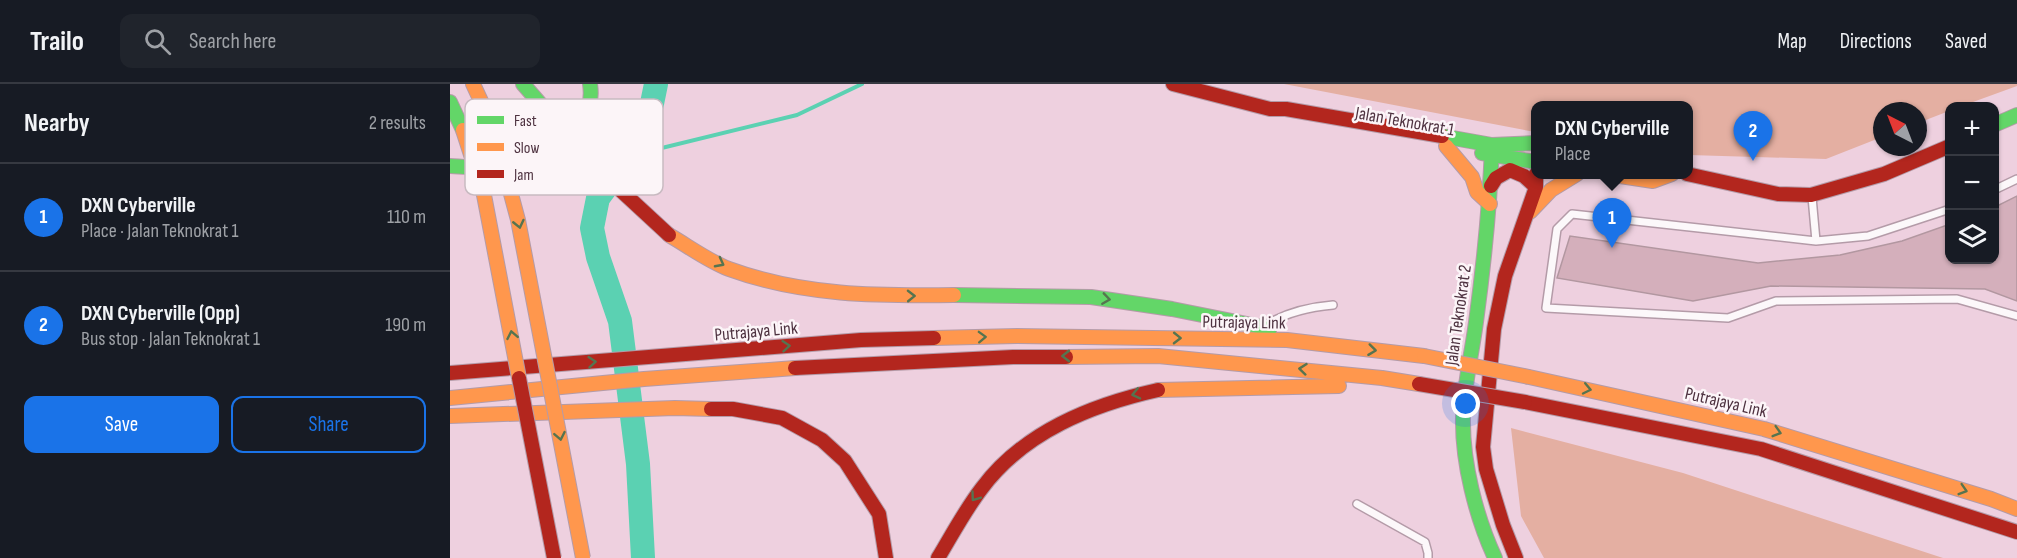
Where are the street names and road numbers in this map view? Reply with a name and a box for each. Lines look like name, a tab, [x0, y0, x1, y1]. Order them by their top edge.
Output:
street label: Jalan Teknokrat 1	[1353, 102, 1457, 141]
street label: Jalan Teknokrat 2	[1441, 263, 1476, 368]
street label: Putrajaya Link	[1202, 311, 1286, 334]
street label: Putrajaya Link	[714, 317, 799, 346]
street label: Putrajaya Link	[1683, 383, 1769, 422]

